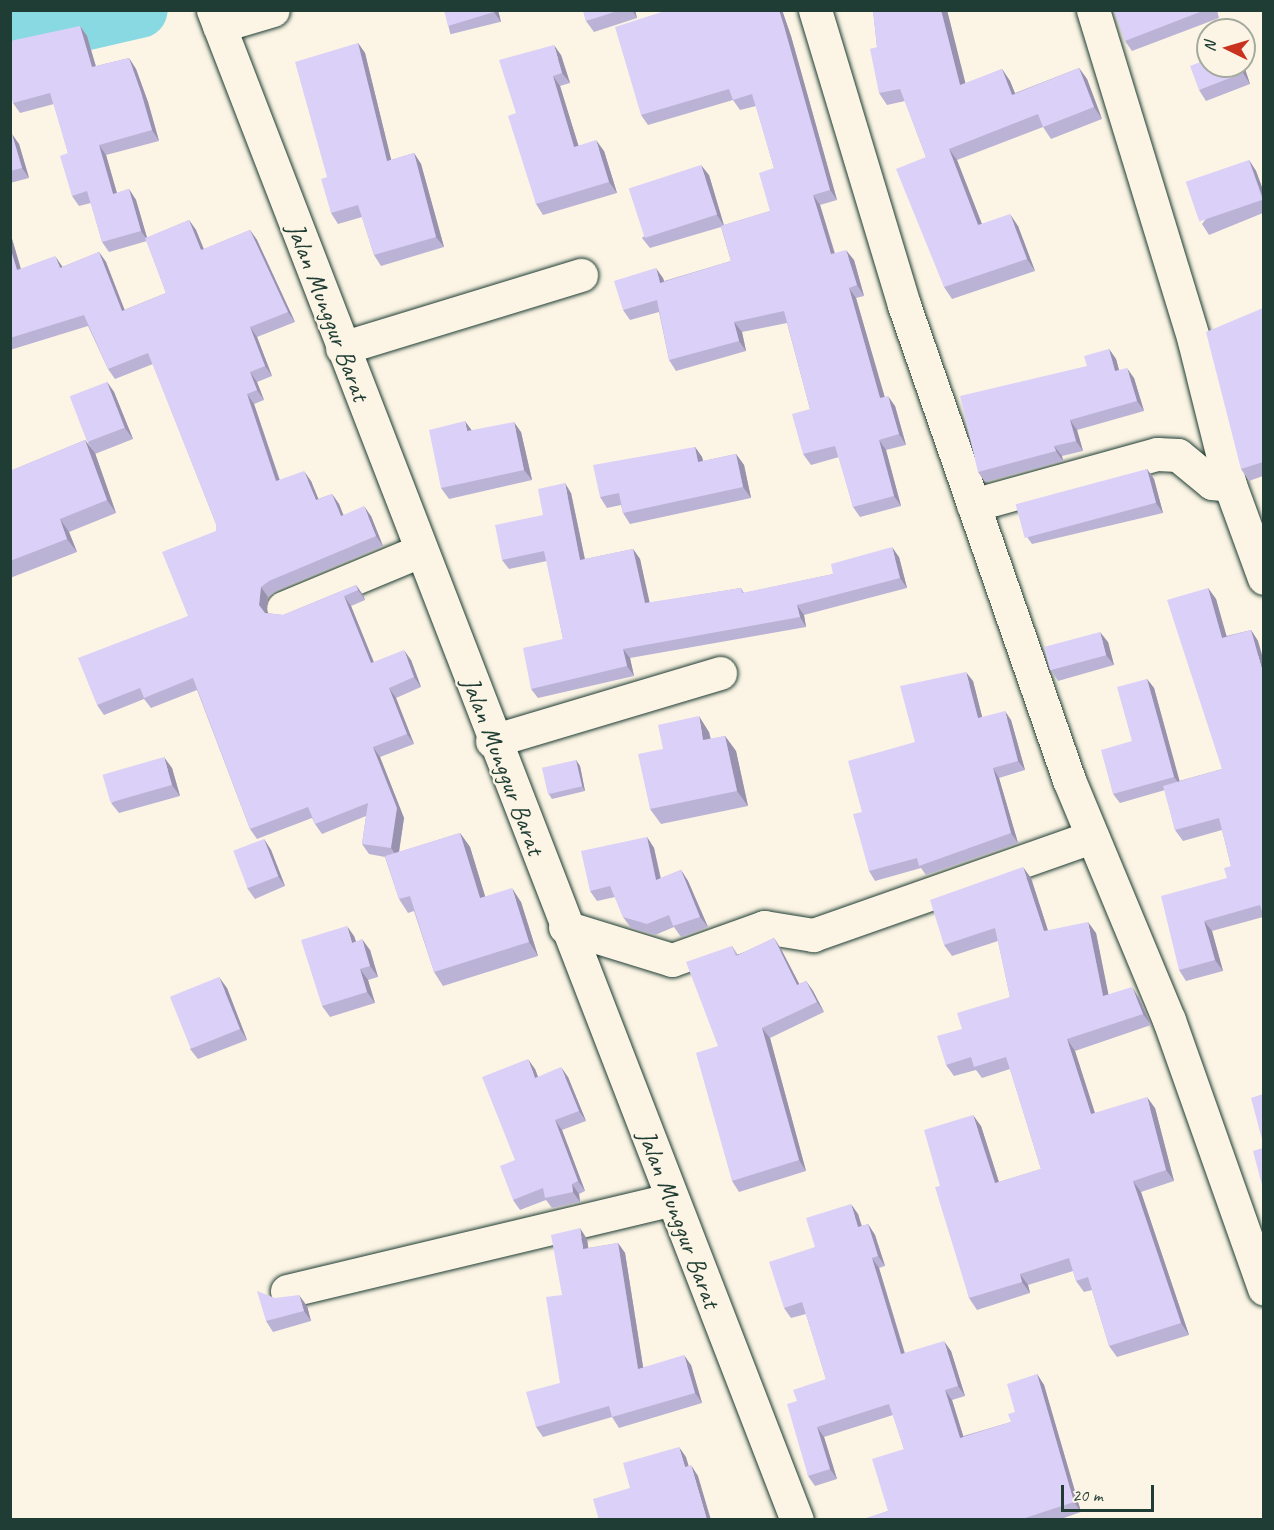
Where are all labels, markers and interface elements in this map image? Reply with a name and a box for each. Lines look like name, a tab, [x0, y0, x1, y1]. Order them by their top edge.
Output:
north arrow	[1196, 18, 1256, 78]
text: N	[1200, 41, 1220, 52]
street label: Jalan Munggur Barat	[280, 218, 376, 406]
street label: Jalan Munggur Barat	[455, 672, 551, 860]
street label: Jalan Munggur Barat	[631, 1125, 727, 1313]
scale bar	[1064, 1473, 1157, 1511]
text: 20 m	[1072, 1484, 1103, 1506]

